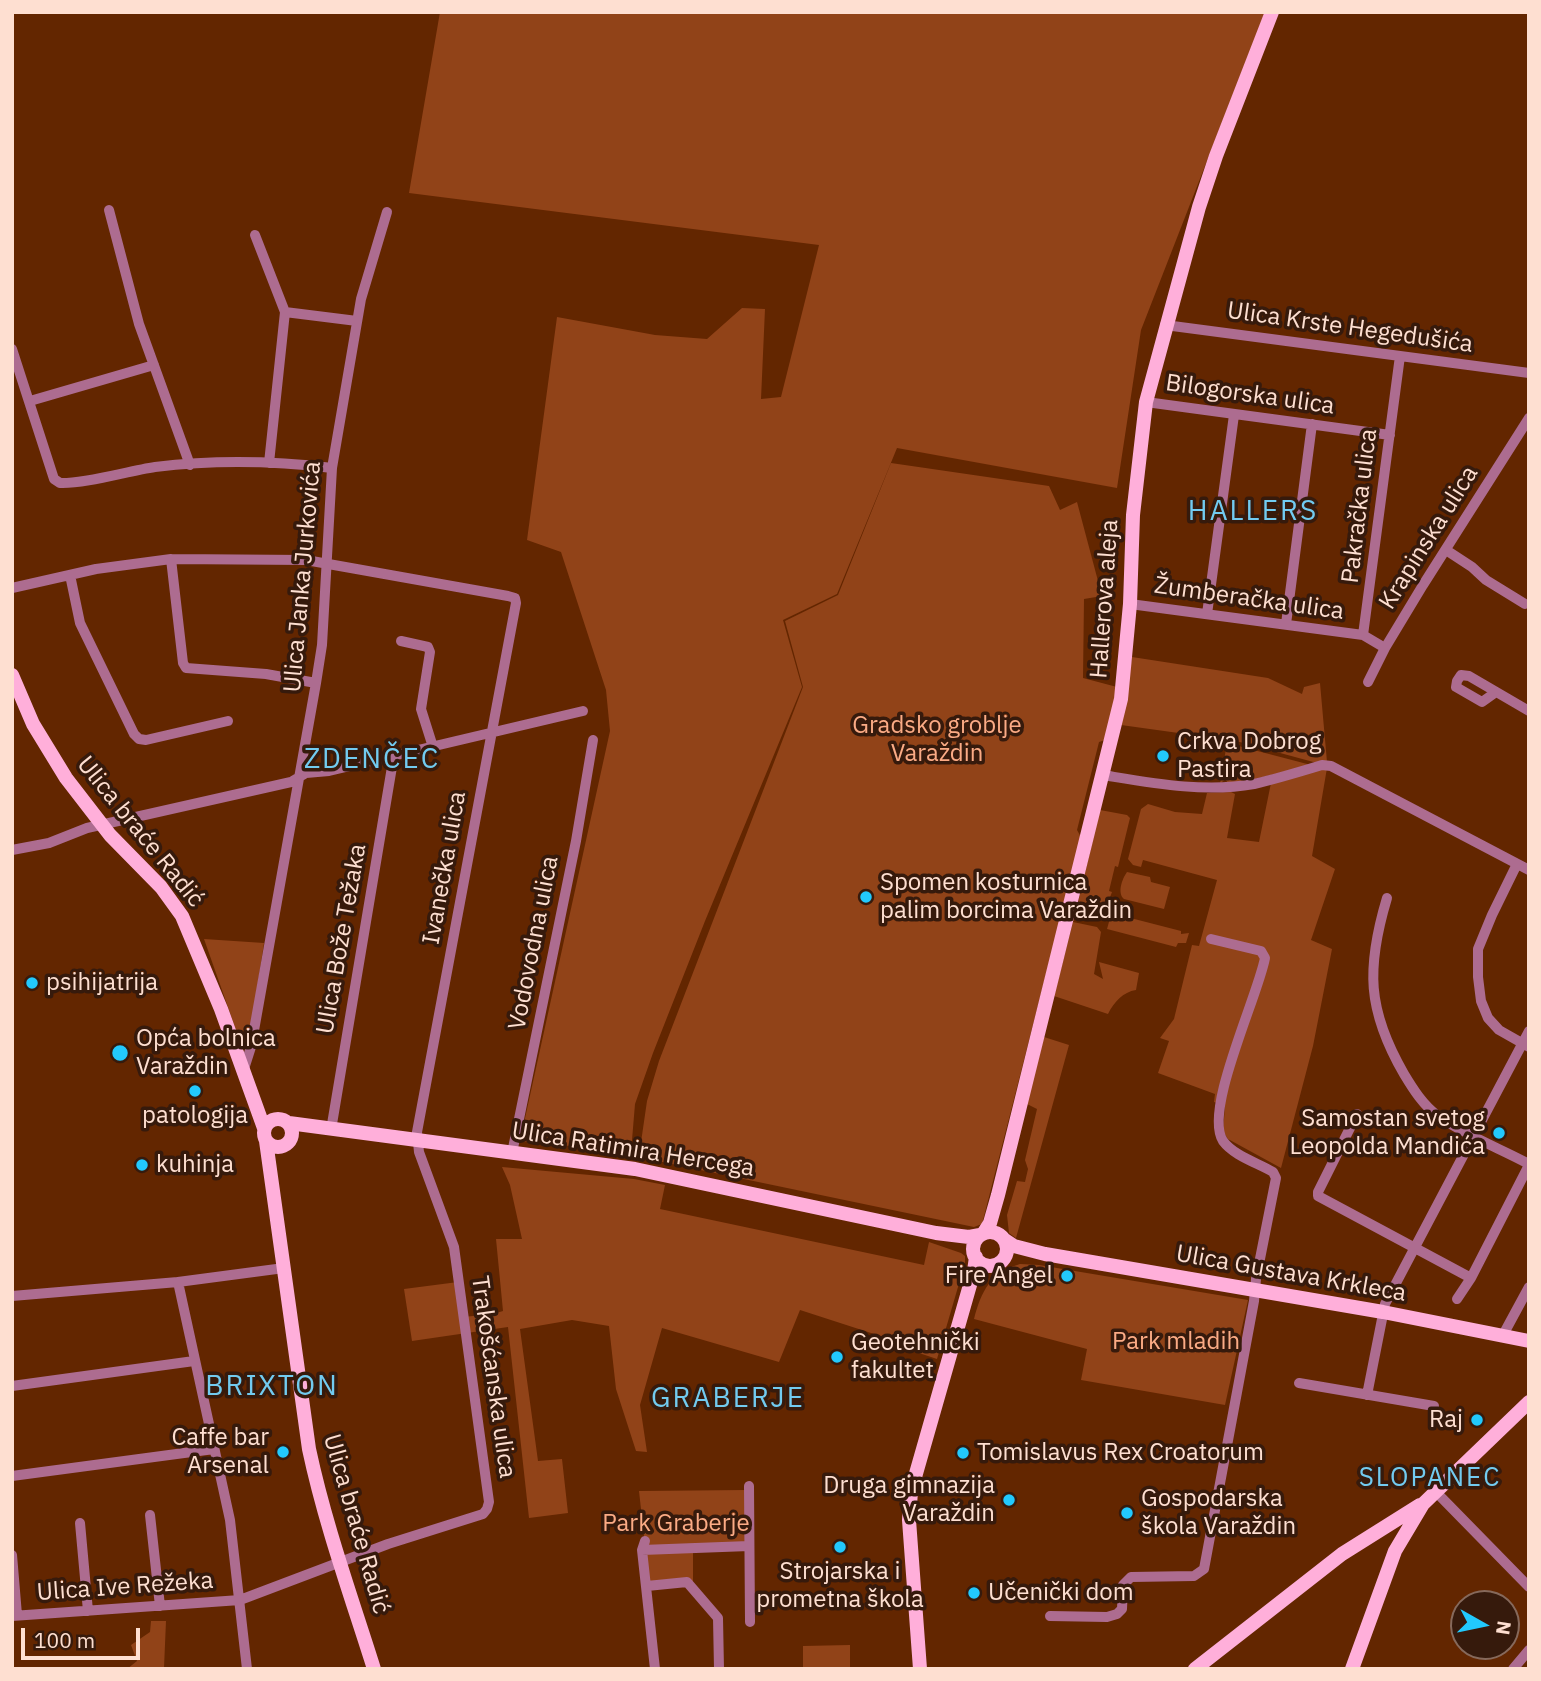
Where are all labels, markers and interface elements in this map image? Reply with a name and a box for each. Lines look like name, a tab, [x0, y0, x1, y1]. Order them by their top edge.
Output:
street label: Ulica Krste Hegedušića	[1225, 296, 1475, 360]
street label: Bilogorska ulica	[1164, 369, 1336, 421]
street label: Pakračka ulica	[1336, 427, 1384, 585]
street label: Ulica Janka Jurkovića	[279, 460, 327, 694]
street label: Krapinska ulica	[1373, 461, 1485, 615]
district label: HALLERS	[1189, 495, 1317, 529]
street label: Hallerova aleja	[1085, 519, 1125, 679]
street label: Žumberačka ulica	[1152, 571, 1346, 627]
park label: Gradsko groblje Varaždin	[852, 712, 1022, 768]
place label: Crkva Dobrog Pastira	[1177, 728, 1321, 784]
district label: ZDENČEC	[305, 743, 439, 777]
marker: Crkva Dobrog Pastira	[1155, 748, 1171, 764]
street label: Ulica braće Radić	[70, 751, 210, 913]
street label: Ivanečka ulica	[417, 789, 473, 947]
street label: Ulica Bože Težaka	[311, 842, 373, 1036]
street label: Vodovodna ulica	[503, 854, 565, 1032]
place label: Spomen kosturnica palim borcima Varaždin	[880, 869, 1132, 925]
marker: Spomen kosturnica palim borcima Varaždin	[858, 889, 874, 905]
place label: psihijatrija	[46, 969, 158, 997]
marker: psihijatrija	[24, 975, 40, 991]
place label: Opća bolnica Varaždin	[136, 1025, 276, 1081]
marker: Opća bolnica Varaždin	[110, 1043, 130, 1063]
marker: patologija	[187, 1083, 203, 1099]
place label: patologija	[142, 1102, 248, 1130]
place label: Samostan svetog Leopolda Mandića	[1290, 1105, 1485, 1161]
street label: Ulica Ratimira Hercega	[510, 1117, 756, 1183]
marker: Samostan svetog Leopolda Mandića	[1491, 1125, 1507, 1141]
place label: kuhinja	[156, 1151, 234, 1179]
marker: kuhinja	[134, 1157, 150, 1173]
street label: Ulica Gustava Krkleca	[1174, 1240, 1408, 1308]
place label: Fire Angel	[945, 1262, 1053, 1290]
marker: Fire Angel	[1059, 1268, 1075, 1284]
street label: Trakošćanska ulica	[465, 1274, 521, 1480]
park label: Park mladih	[1112, 1328, 1240, 1356]
place label: Geotehnički fakultet	[851, 1329, 980, 1385]
marker: Geotehnički fakultet	[829, 1349, 845, 1365]
district label: BRIXTON	[206, 1370, 338, 1404]
district label: GRABERJE	[652, 1382, 804, 1416]
place label: Raj	[1429, 1406, 1463, 1434]
marker: Raj	[1469, 1412, 1485, 1428]
place label: Caffe bar Arsenal	[171, 1424, 269, 1480]
street label: Ulica braće Radić	[317, 1431, 395, 1617]
place label: Tomislavus Rex Croatorum	[977, 1439, 1264, 1467]
marker: Caffe bar Arsenal	[275, 1444, 291, 1460]
marker: Tomislavus Rex Croatorum	[955, 1445, 971, 1461]
district label: SLOPANEC	[1360, 1462, 1500, 1494]
place label: Druga gimnazija Varaždin	[823, 1472, 995, 1528]
place label: Gospodarska škola Varaždin	[1141, 1485, 1296, 1541]
marker: Druga gimnazija Varaždin	[1001, 1492, 1017, 1508]
marker: Gospodarska škola Varaždin	[1119, 1505, 1135, 1521]
park label: Park Graberje	[602, 1510, 750, 1538]
marker: Strojarska i prometna škola	[832, 1539, 848, 1555]
place label: Strojarska i prometna škola	[756, 1558, 924, 1614]
street label: Ulica Ive Režeka	[36, 1566, 214, 1608]
place label: Učenički dom	[988, 1579, 1134, 1607]
marker: Učenički dom	[966, 1585, 982, 1601]
north arrow	[1450, 1590, 1520, 1660]
scale bar	[24, 1614, 144, 1658]
text: N	[1491, 1619, 1517, 1637]
text: 100 m	[34, 1626, 95, 1654]

